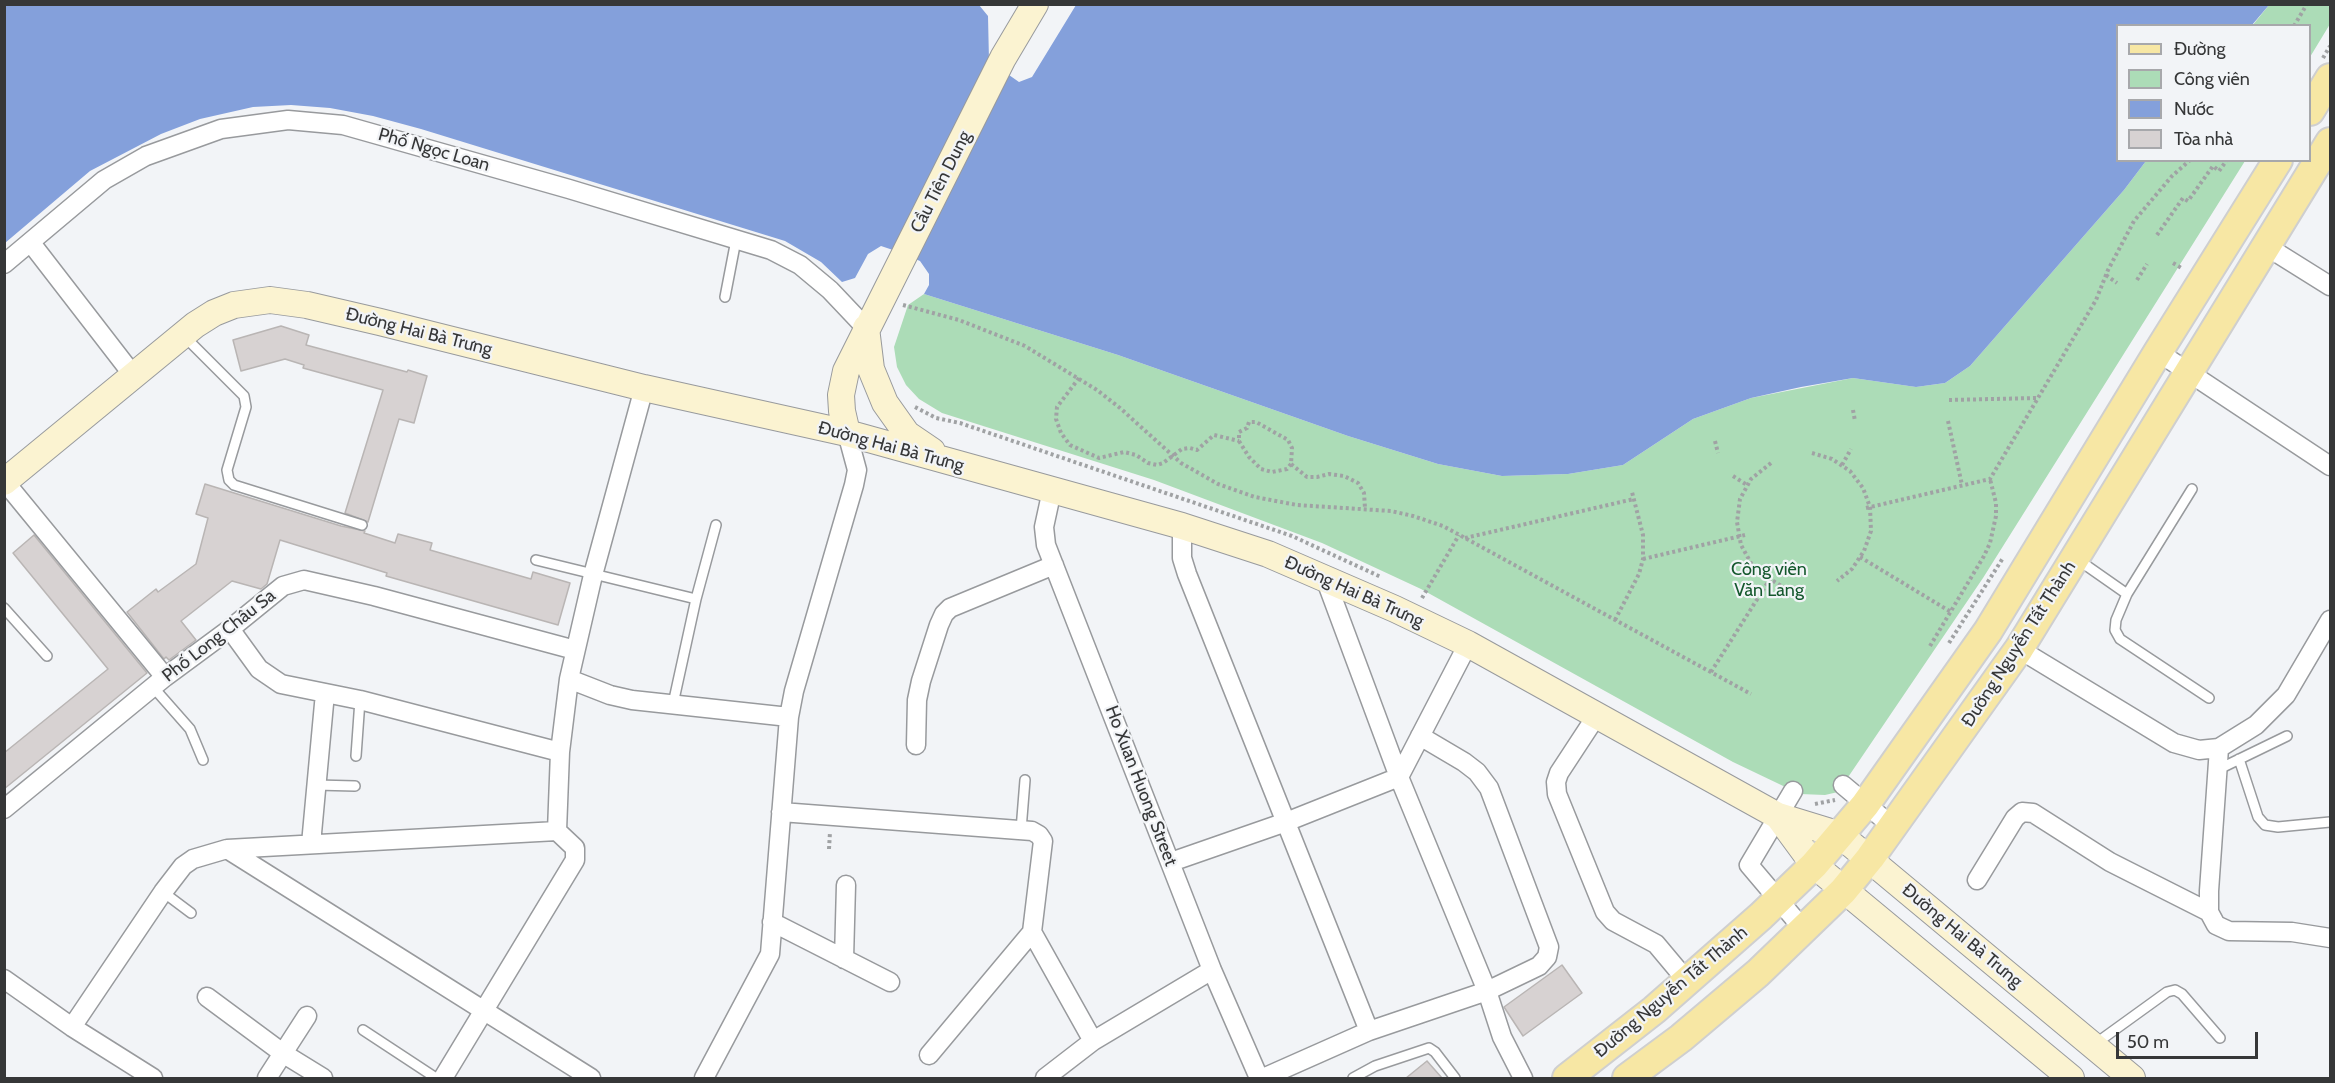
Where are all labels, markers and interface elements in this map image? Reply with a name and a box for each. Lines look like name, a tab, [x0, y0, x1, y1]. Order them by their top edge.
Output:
legend	[2116, 24, 2311, 162]
text: Đường	[2174, 38, 2225, 60]
text: Công viên	[2174, 68, 2250, 90]
text: Nước	[2174, 98, 2214, 120]
street label: Phố Ngọc Loan	[376, 124, 492, 176]
street label: Cầu Tiên Dung	[906, 128, 976, 236]
text: Tòa nhà	[2174, 128, 2233, 150]
street label: Đường Hai Bà Trưng	[344, 303, 494, 361]
street label: Đường Hai Bà Trưng	[816, 417, 966, 477]
street label: Đường Hai Bà Trưng	[1281, 552, 1427, 632]
street label: Đường Nguyễn Tất Thành	[1957, 557, 2081, 731]
park label: Công viên Văn Lang	[1731, 559, 1807, 602]
street label: Phố Long Châu Sa	[158, 585, 280, 687]
street label: Ho Xuan Huong Street	[1100, 703, 1182, 869]
street label: Đường Hai Bà Trưng	[1898, 879, 2026, 993]
street label: Đường Nguyễn Tất Thành	[1590, 922, 1752, 1062]
scale bar	[2119, 1020, 2262, 1058]
text: 50 m	[2127, 1031, 2169, 1053]

